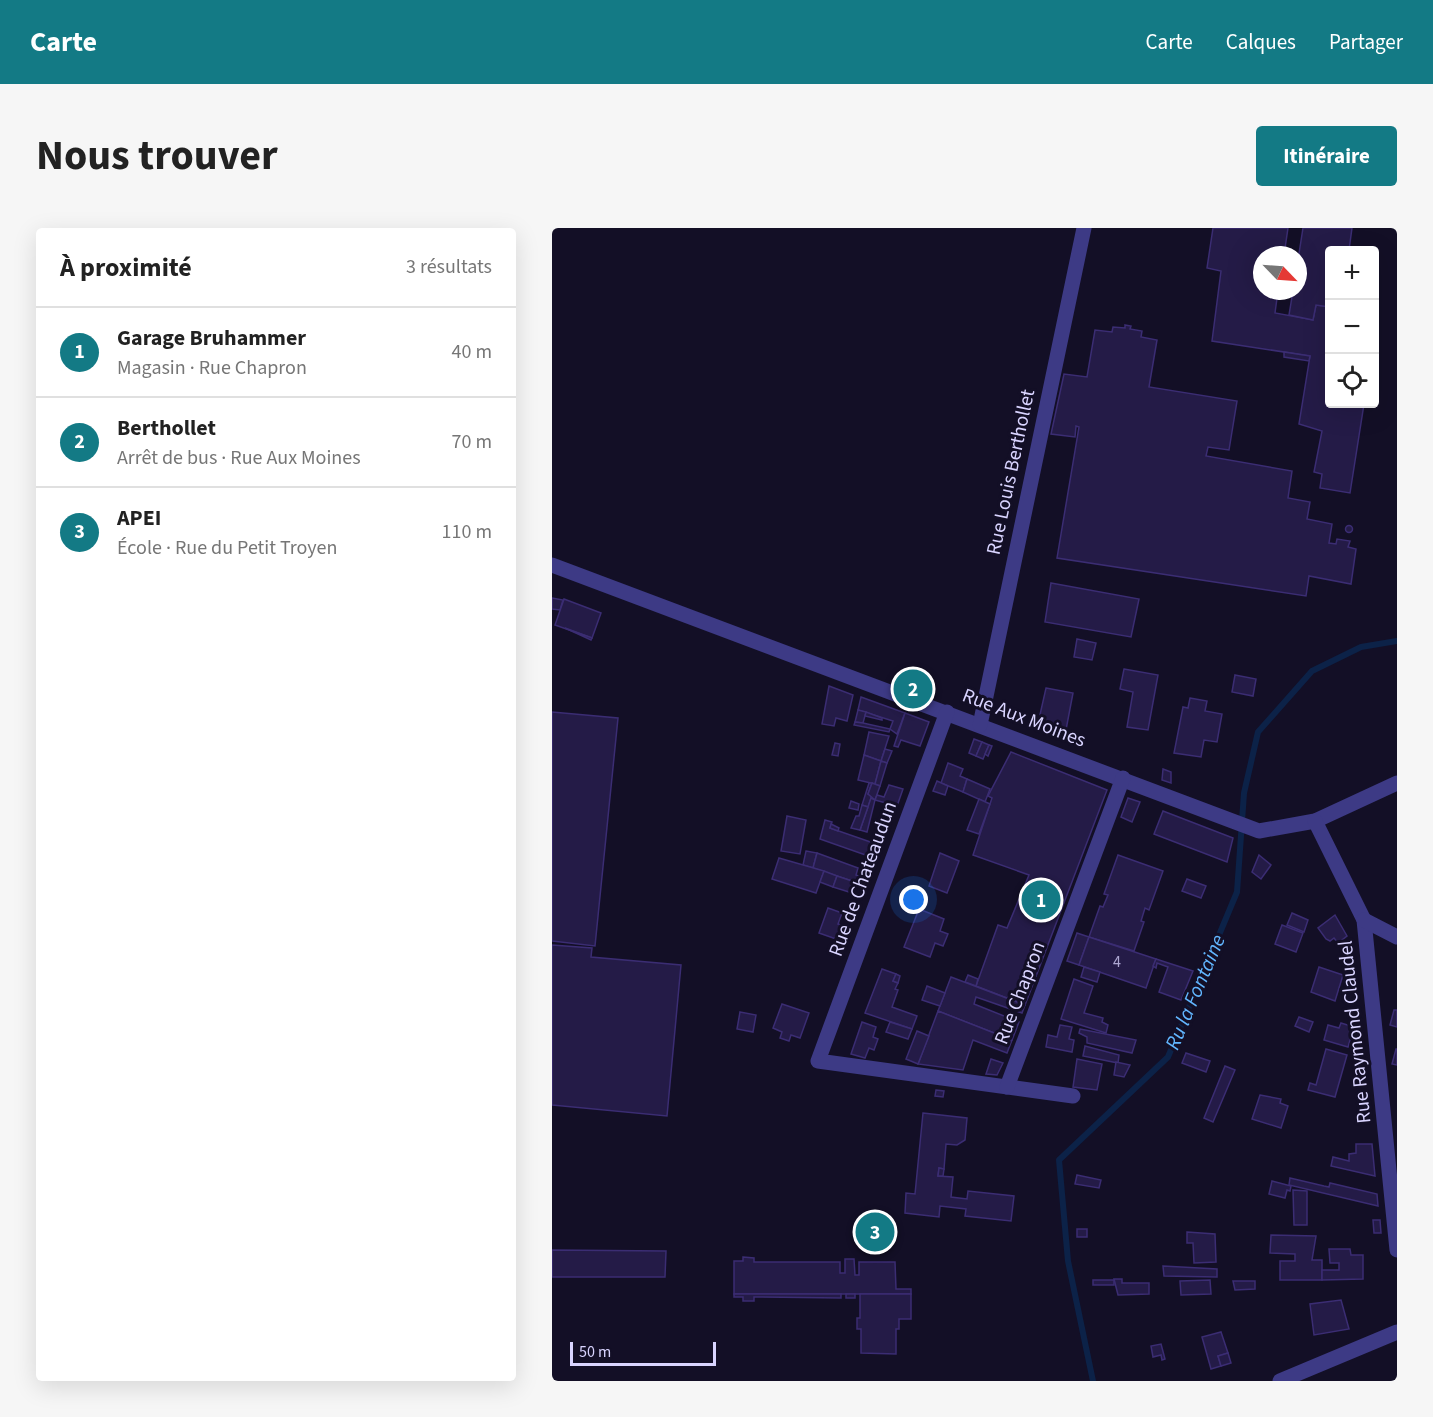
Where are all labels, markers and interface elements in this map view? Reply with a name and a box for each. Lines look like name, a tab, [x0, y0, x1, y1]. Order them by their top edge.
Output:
text: Carte	[30, 22, 97, 62]
text: Carte	[1146, 27, 1193, 57]
text: Calques	[1226, 27, 1296, 57]
text: Partager	[1329, 27, 1403, 57]
text: Nous trouver	[36, 126, 278, 186]
button: Itinéraire	[1256, 126, 1397, 186]
north arrow	[1253, 246, 1307, 300]
map controls	[1325, 246, 1379, 408]
button: +	[1325, 246, 1379, 300]
text: À proximité	[60, 249, 192, 286]
text: 3 résultats	[406, 253, 492, 281]
button: −	[1325, 300, 1379, 354]
text: Garage Bruhammer	[117, 322, 306, 354]
text: 1	[74, 338, 85, 366]
text: 40 m	[452, 338, 492, 366]
text: Magasin · Rue Chapron	[117, 354, 307, 382]
button: locate	[1325, 354, 1379, 408]
street label: Rue Louis Berthollet	[980, 386, 1042, 557]
text: Berthollet	[117, 412, 216, 444]
text: 2	[74, 428, 85, 456]
text: 70 m	[452, 428, 492, 456]
text: Arrêt de bus · Rue Aux Moines	[117, 444, 361, 472]
text: APEI	[117, 502, 161, 534]
text: 3	[74, 518, 85, 546]
text: 110 m	[442, 518, 492, 546]
text: École · Rue du Petit Troyen	[117, 534, 337, 562]
pin: 2	[894, 666, 932, 712]
street label: Rue Aux Moines	[958, 682, 1090, 754]
street label: Rue de Chateaudun	[822, 797, 904, 961]
pin: 1	[1022, 878, 1060, 922]
your location	[899, 885, 928, 914]
water label: Ru la Fontaine	[1157, 930, 1233, 1054]
street label: Rue Chapron	[988, 937, 1052, 1049]
street label: Rue Raymond Claudel	[1331, 939, 1379, 1125]
house number: 4	[1113, 951, 1121, 973]
pin: 3	[856, 1210, 894, 1254]
scale bar	[570, 1339, 716, 1366]
text: 50 m	[579, 1341, 611, 1363]

